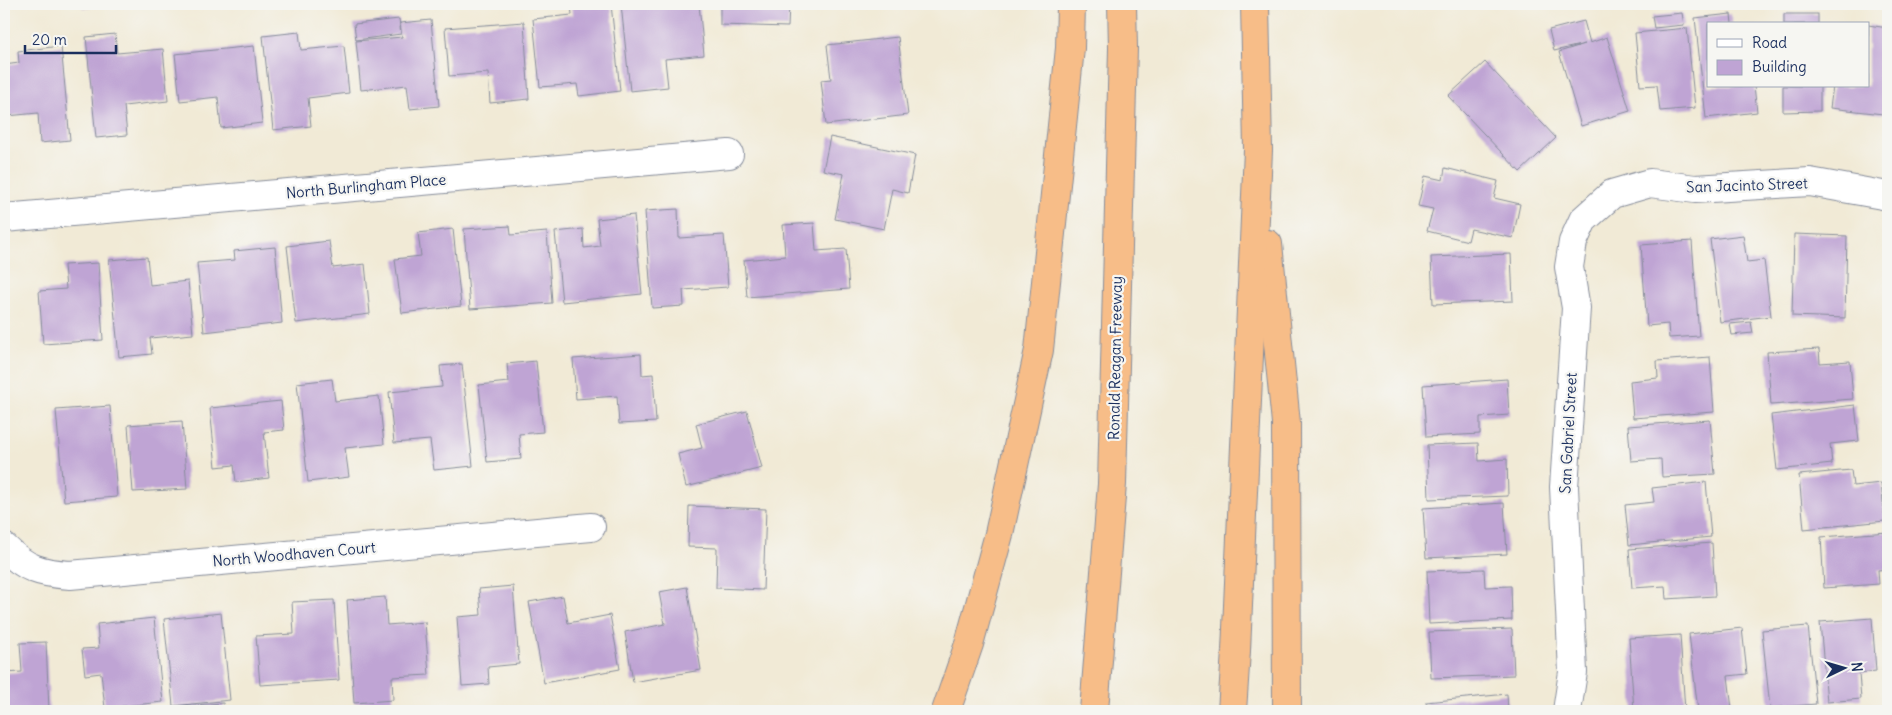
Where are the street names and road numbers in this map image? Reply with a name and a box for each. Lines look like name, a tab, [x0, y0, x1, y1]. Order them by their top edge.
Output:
street label: North Burlingham Place	[285, 170, 447, 202]
street label: San Jacinto Street	[1686, 173, 1808, 197]
street label: Ronald Reagan Freeway	[1104, 276, 1126, 440]
street label: San Gabriel Street	[1555, 372, 1581, 494]
street label: North Woodhaven Court	[212, 537, 376, 571]

